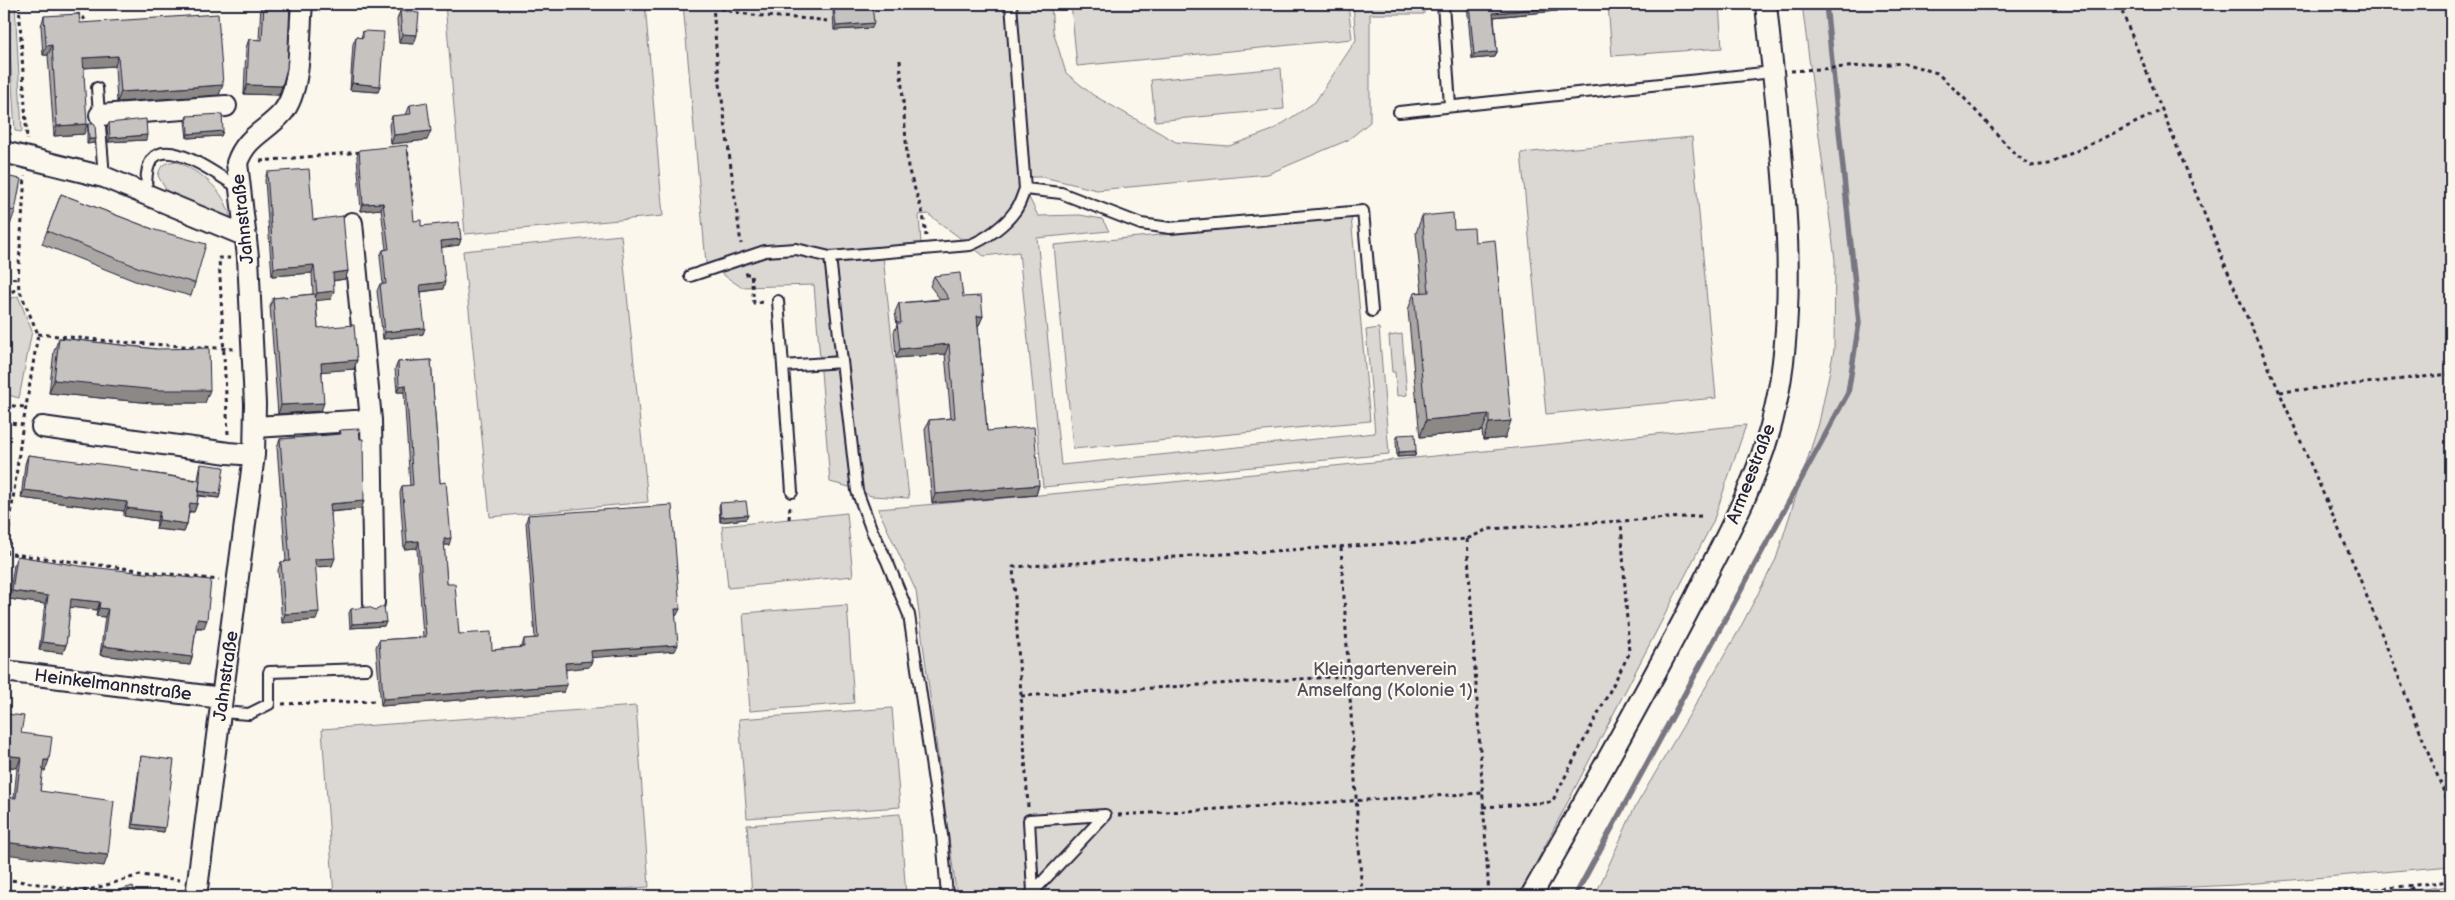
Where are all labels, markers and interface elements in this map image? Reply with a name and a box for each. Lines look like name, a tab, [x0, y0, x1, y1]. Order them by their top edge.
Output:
street label: Jahnstraße	[228, 172, 258, 265]
street label: Armeestraße	[1722, 421, 1780, 527]
street label: Jahnstraße	[209, 629, 243, 722]
park label: Kleingartenverein Amselfang (Kolonie 1)	[1297, 659, 1473, 701]
street label: Heinkelmannstraße	[33, 665, 193, 705]

